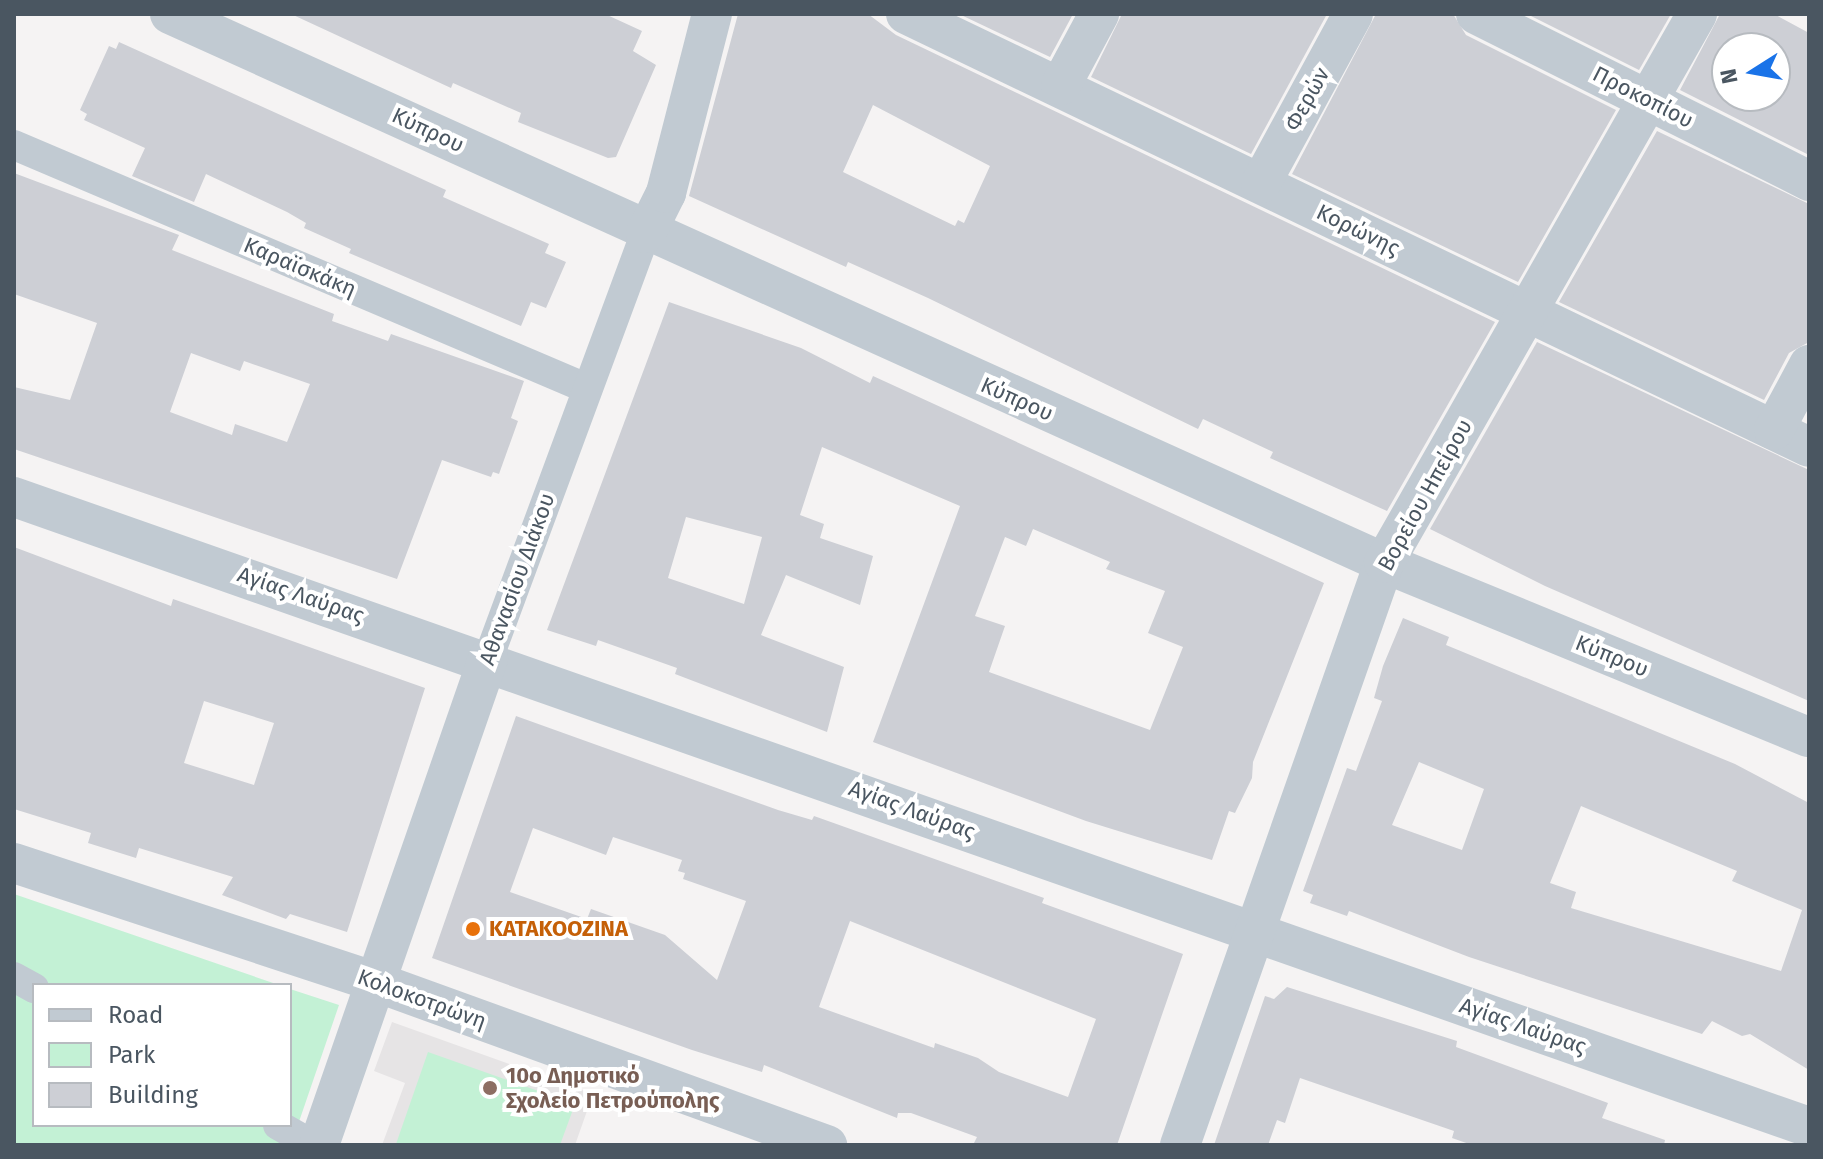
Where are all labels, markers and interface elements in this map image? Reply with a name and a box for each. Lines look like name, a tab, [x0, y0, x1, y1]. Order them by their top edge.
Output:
north arrow	[1711, 32, 1791, 112]
street label: Προκοπίου	[1588, 60, 1698, 134]
street label: Φερών	[1279, 63, 1335, 135]
text: N	[1714, 67, 1744, 86]
street label: Κύπρου	[388, 102, 468, 158]
street label: Κορώνης	[1312, 199, 1404, 261]
street label: Καραϊσκάκη	[240, 231, 360, 303]
street label: Κύπρου	[977, 371, 1057, 427]
street label: Βορείου Ηπείρου	[1372, 415, 1478, 575]
street label: Αθανασίου Διάκου	[474, 490, 560, 668]
street label: Αγίας Λαύρας	[234, 561, 368, 629]
street label: Κύπρου	[1572, 629, 1652, 683]
street label: Αγίας Λαύρας	[845, 775, 979, 845]
place label: ΚΑΤΑΚΟΟΖΙΝΑ	[489, 916, 628, 942]
marker: ΚΑΤΑΚΟΟΖΙΝΑ	[464, 920, 482, 938]
street label: Κολοκοτρώνη	[354, 963, 490, 1035]
legend	[32, 983, 292, 1127]
street label: Αγίας Λαύρας	[1456, 992, 1590, 1060]
text: Road	[108, 1001, 163, 1029]
text: Park	[108, 1041, 155, 1069]
place label: 10ο Δημοτικό Σχολείο Πετρούπολης	[506, 1062, 720, 1114]
marker: 10ο Δημοτικό Σχολείο Πετρούπολης	[481, 1079, 499, 1097]
text: Building	[108, 1081, 198, 1109]

